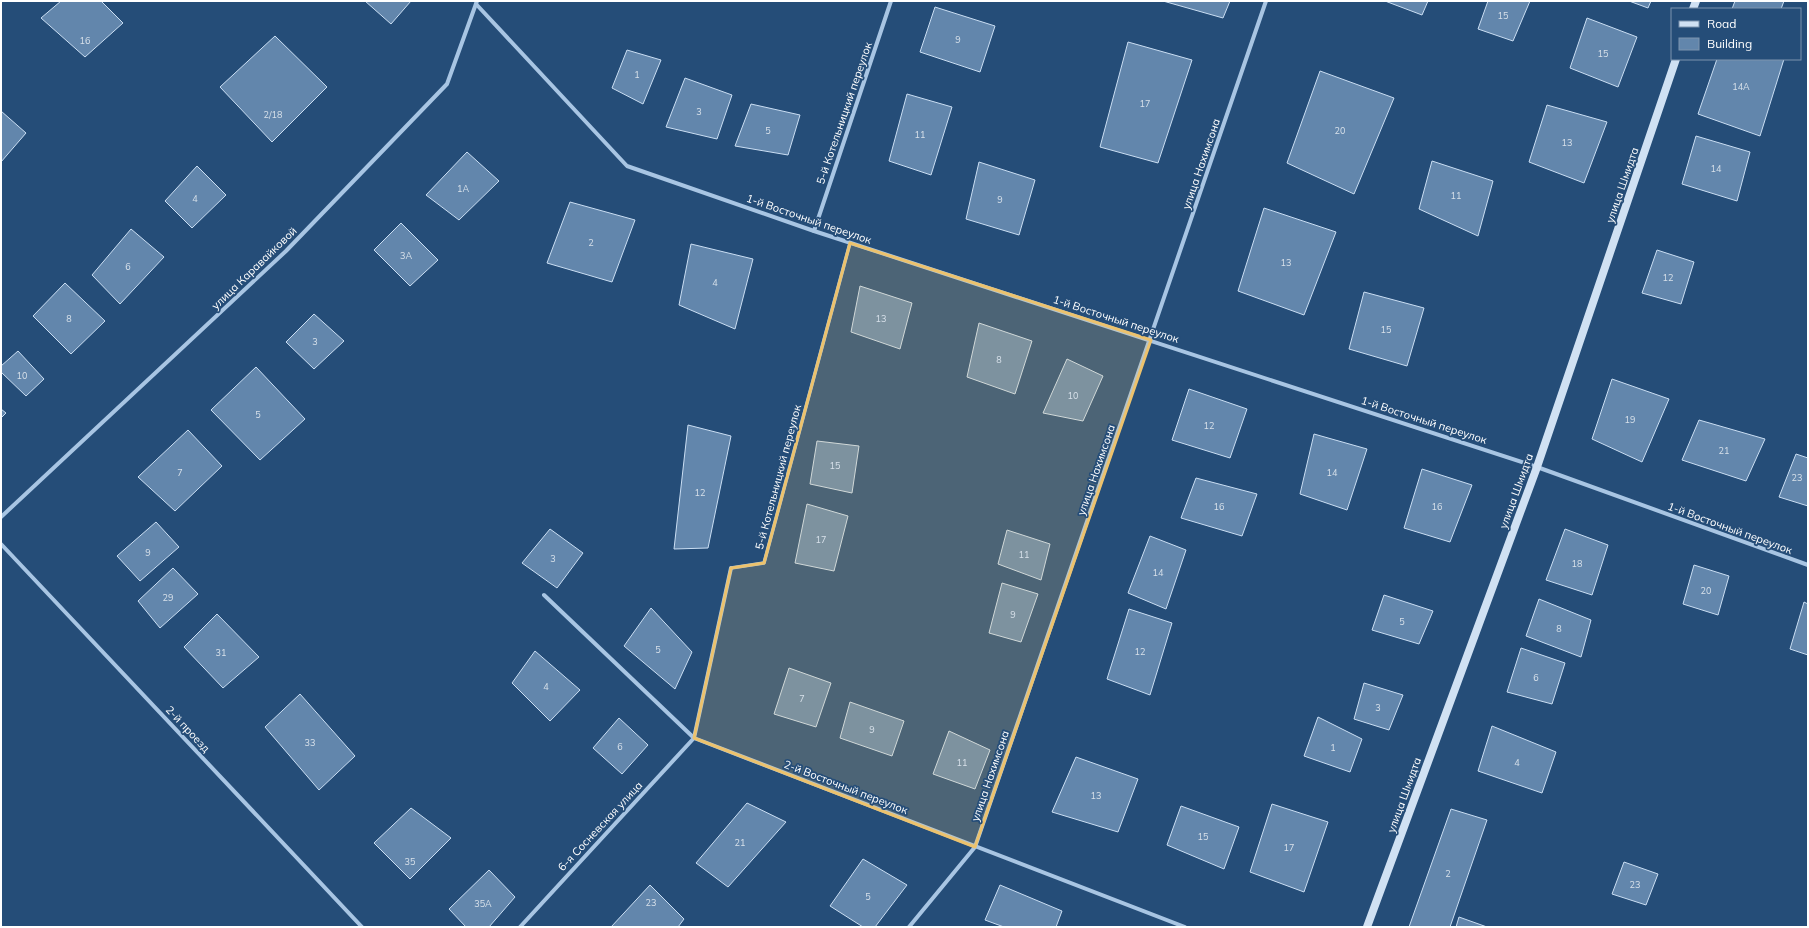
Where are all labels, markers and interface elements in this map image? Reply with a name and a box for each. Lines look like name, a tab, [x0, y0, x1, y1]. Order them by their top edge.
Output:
legend	[1671, 8, 1801, 60]
house number: 15	[1498, 10, 1509, 21]
text: Road	[1707, 16, 1736, 31]
house number: 9	[955, 34, 961, 45]
house number: 16	[80, 35, 90, 46]
text: Building	[1707, 36, 1752, 51]
street label: 5-й Котельницкий переулок	[813, 40, 875, 186]
house number: 15	[1598, 48, 1609, 59]
house number: 1	[634, 69, 640, 80]
house number: 14А	[1732, 81, 1750, 92]
house number: 17	[1140, 98, 1150, 109]
house number: 3	[696, 106, 702, 117]
house number: 2/18	[264, 109, 282, 120]
street label: улица Нахимсона	[1179, 117, 1223, 211]
house number: 5	[765, 125, 771, 136]
house number: 20	[1335, 125, 1345, 136]
house number: 11	[915, 129, 925, 140]
house number: 13	[1562, 137, 1572, 148]
street label: улица Шмидта	[1602, 145, 1642, 225]
house number: 14	[1711, 163, 1722, 174]
house number: 1А	[457, 183, 469, 194]
house number: 11	[1451, 190, 1461, 201]
street label: 1-й Восточный переулок	[744, 191, 874, 247]
house number: 4	[192, 193, 198, 204]
house number: 9	[997, 194, 1003, 205]
street label: улица Каравайковой	[208, 224, 300, 312]
house number: 2	[588, 237, 594, 248]
house number: 3А	[400, 250, 412, 261]
house number: 13	[1281, 257, 1291, 268]
house number: 6	[125, 261, 131, 272]
house number: 12	[1663, 272, 1673, 283]
house number: 4	[712, 277, 718, 288]
street label: 1-й Восточный переулок	[1051, 292, 1181, 346]
house number: 8	[66, 313, 72, 324]
house number: 13	[876, 313, 886, 324]
house number: 15	[1381, 324, 1392, 335]
house number: 3	[312, 336, 318, 347]
house number: 8	[996, 354, 1002, 365]
house number: 10	[17, 370, 27, 381]
house number: 10	[1068, 390, 1078, 401]
street label: 1-й Восточный переулок	[1359, 393, 1489, 447]
street label: 5-й Котельницкий переулок	[752, 403, 804, 551]
house number: 5	[255, 409, 261, 420]
house number: 19	[1625, 414, 1635, 425]
house number: 12	[1204, 420, 1214, 431]
street label: улица Нахимсона	[1074, 423, 1118, 517]
house number: 21	[1719, 445, 1729, 456]
street label: улица Шмидта	[1496, 451, 1536, 531]
house number: 15	[830, 460, 841, 471]
house number: 7	[177, 467, 183, 478]
house number: 14	[1327, 467, 1338, 478]
house number: 23	[1792, 472, 1802, 483]
house number: 12	[695, 487, 705, 498]
street label: 1-й Восточный переулок	[1666, 499, 1794, 557]
house number: 16	[1214, 501, 1224, 512]
house number: 16	[1432, 501, 1442, 512]
house number: 17	[816, 534, 826, 545]
house number: 9	[145, 547, 151, 558]
house number: 11	[1019, 549, 1029, 560]
house number: 3	[550, 553, 556, 564]
house number: 18	[1572, 558, 1582, 569]
house number: 14	[1153, 567, 1164, 578]
house number: 20	[1701, 585, 1711, 596]
house number: 29	[163, 592, 173, 603]
house number: 9	[1010, 609, 1016, 620]
house number: 5	[1399, 616, 1405, 627]
house number: 8	[1556, 623, 1562, 634]
house number: 5	[655, 644, 661, 655]
house number: 12	[1135, 646, 1145, 657]
house number: 31	[216, 647, 226, 658]
house number: 6	[1533, 672, 1539, 683]
house number: 4	[543, 681, 549, 692]
house number: 7	[799, 693, 805, 704]
house number: 3	[1375, 702, 1381, 713]
street label: 2-й проезд	[163, 703, 213, 756]
house number: 9	[869, 724, 875, 735]
street label: улица Нахимсона	[968, 729, 1012, 823]
house number: 33	[305, 737, 315, 748]
house number: 6	[617, 741, 623, 752]
house number: 1	[1330, 742, 1336, 753]
street label: улица Шмидта	[1384, 755, 1424, 835]
street label: 2-й Восточный переулок	[782, 757, 910, 817]
house number: 11	[957, 757, 967, 768]
house number: 4	[1514, 757, 1520, 768]
street label: 6-я Сосневская улица	[555, 778, 645, 874]
house number: 13	[1091, 790, 1101, 801]
house number: 15	[1198, 831, 1209, 842]
house number: 21	[735, 837, 745, 848]
house number: 17	[1284, 842, 1294, 853]
house number: 35	[405, 856, 416, 867]
house number: 2	[1445, 868, 1451, 879]
house number: 23	[1630, 879, 1640, 890]
house number: 5	[865, 891, 871, 902]
house number: 23	[646, 897, 656, 908]
house number: 35А	[474, 898, 492, 909]

